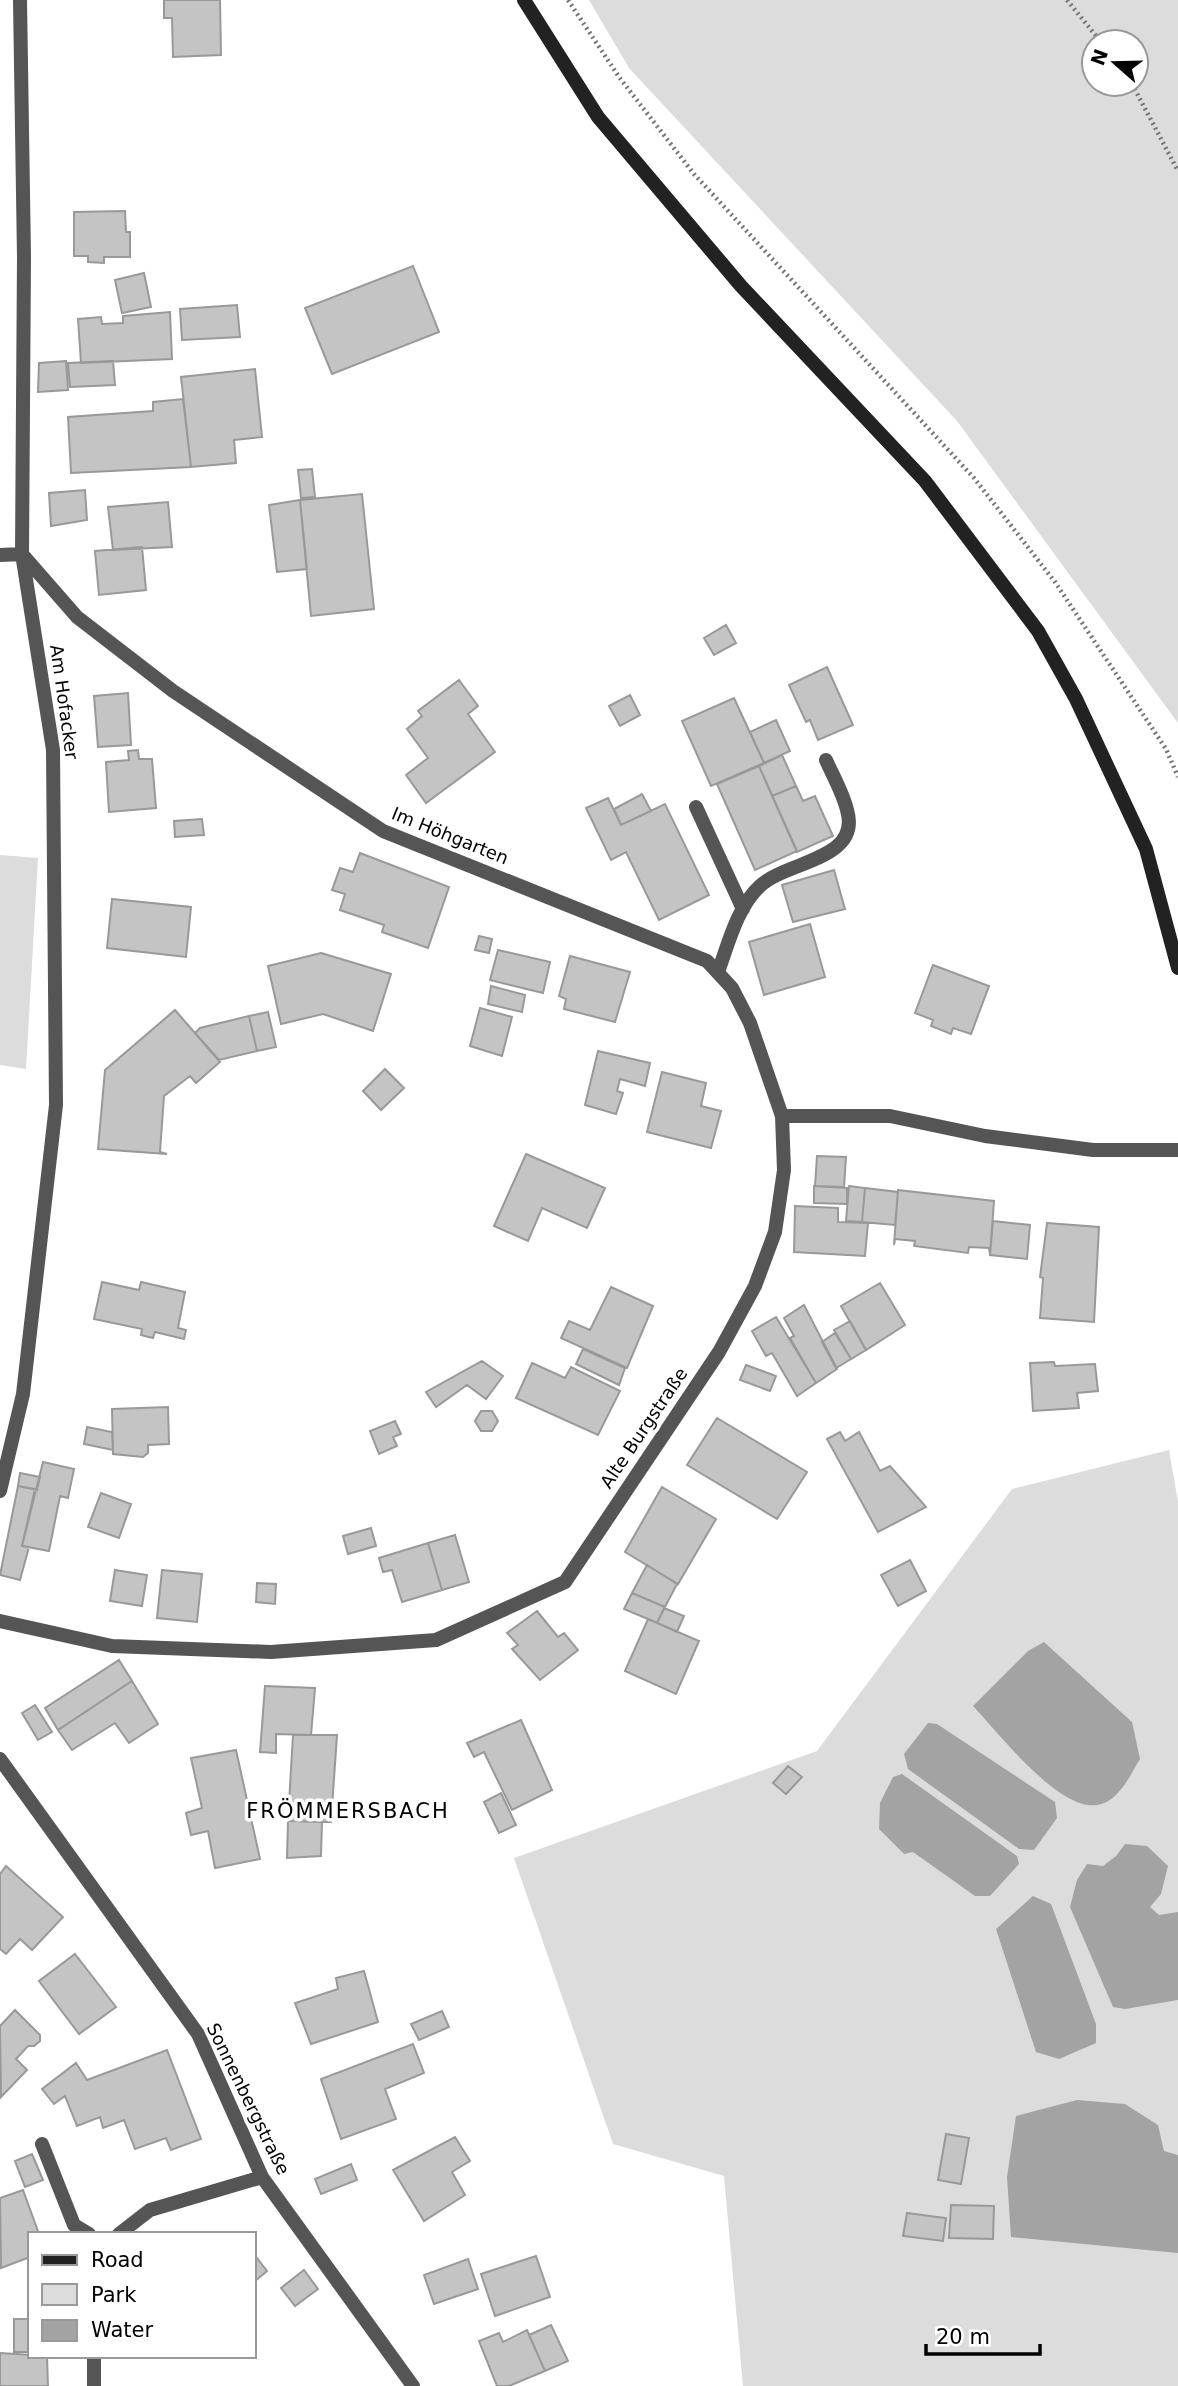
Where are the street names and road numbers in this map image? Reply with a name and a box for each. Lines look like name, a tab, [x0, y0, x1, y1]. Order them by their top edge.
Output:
street label: Am Hofacker	[46, 643, 83, 761]
street label: Im Höhgarten	[389, 803, 512, 868]
street label: Alte Burgstraße	[596, 1364, 692, 1492]
street label: Sonnenbergstraße	[203, 2020, 294, 2178]

